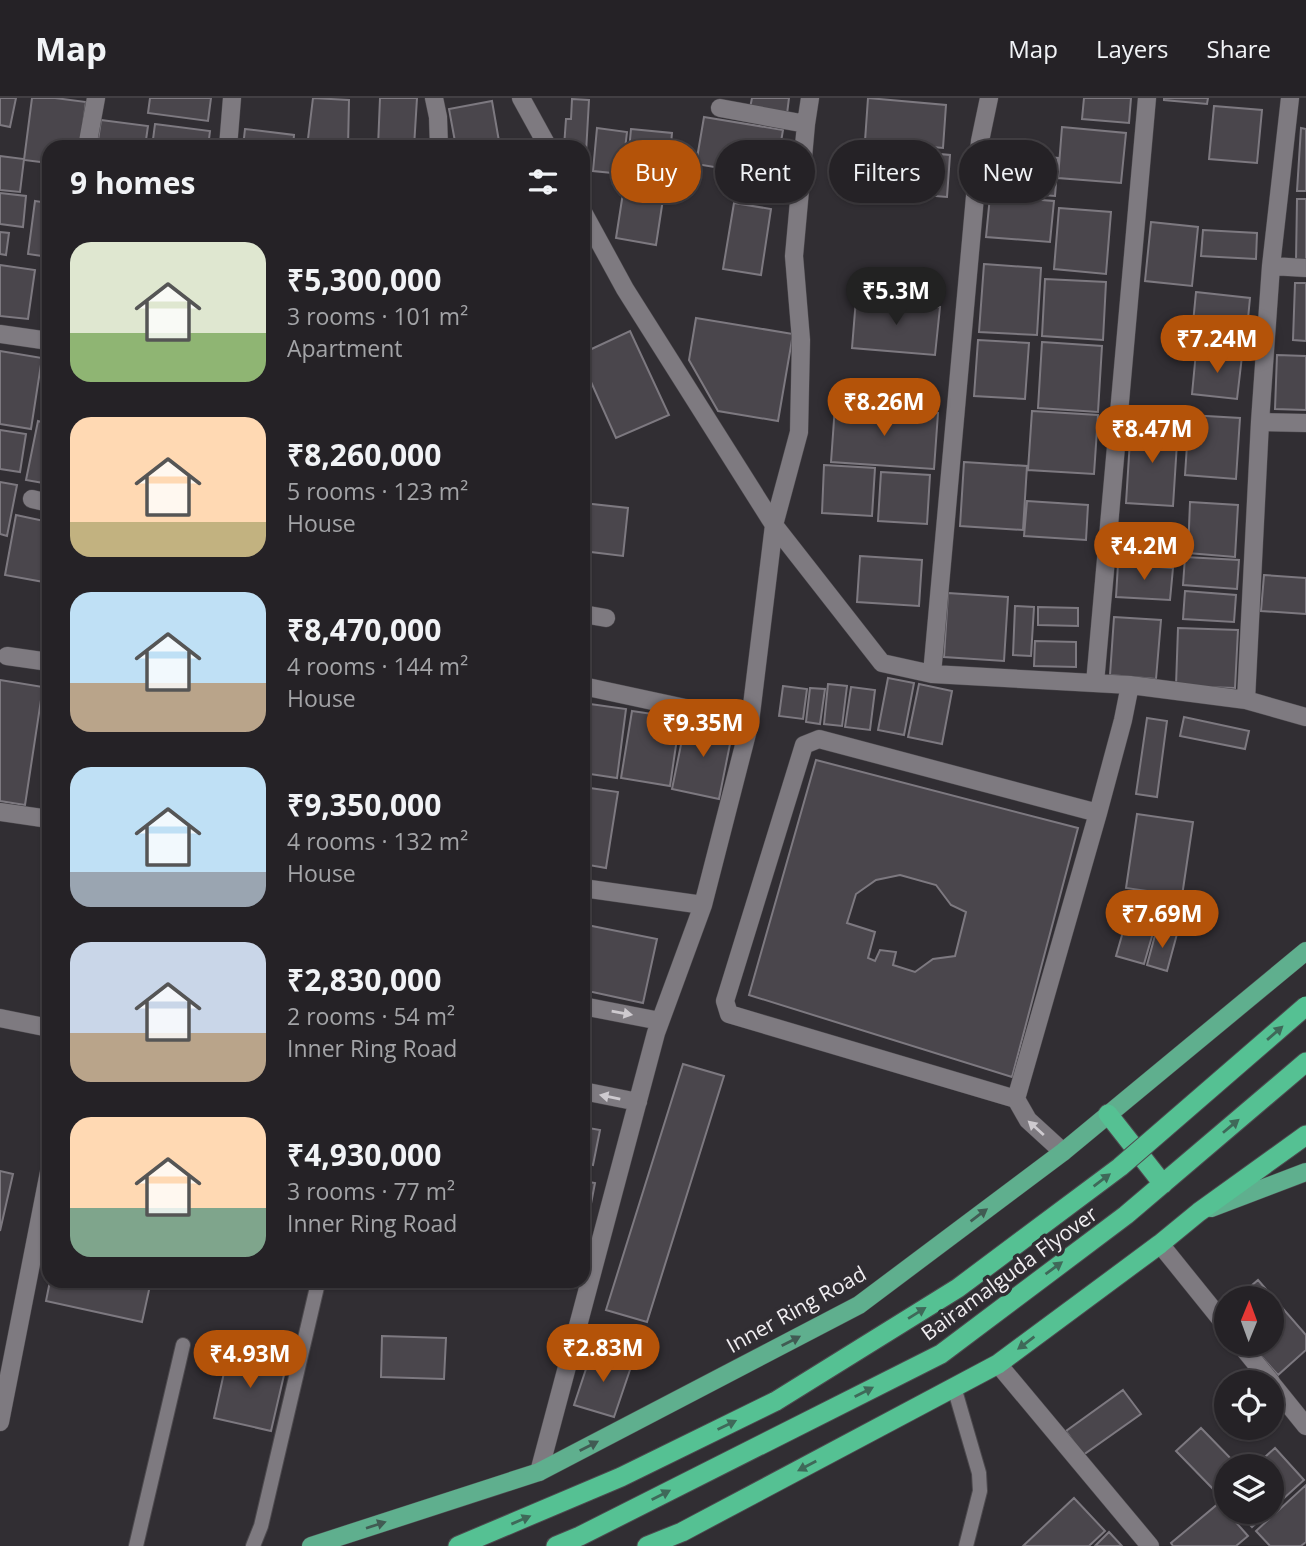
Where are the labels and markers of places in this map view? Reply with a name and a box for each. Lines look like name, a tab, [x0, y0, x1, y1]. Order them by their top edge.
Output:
pin: ₹5.3M	[847, 268, 945, 327]
pin: ₹7.24M	[1160, 316, 1274, 375]
pin: ₹8.26M	[827, 378, 941, 438]
pin: ₹8.47M	[1095, 406, 1209, 465]
pin: ₹4.2M	[1095, 522, 1193, 582]
pin: ₹9.35M	[646, 700, 760, 759]
pin: ₹7.69M	[1105, 890, 1219, 950]
pin: ₹2.83M	[546, 1324, 660, 1384]
pin: ₹4.93M	[193, 1330, 307, 1390]

